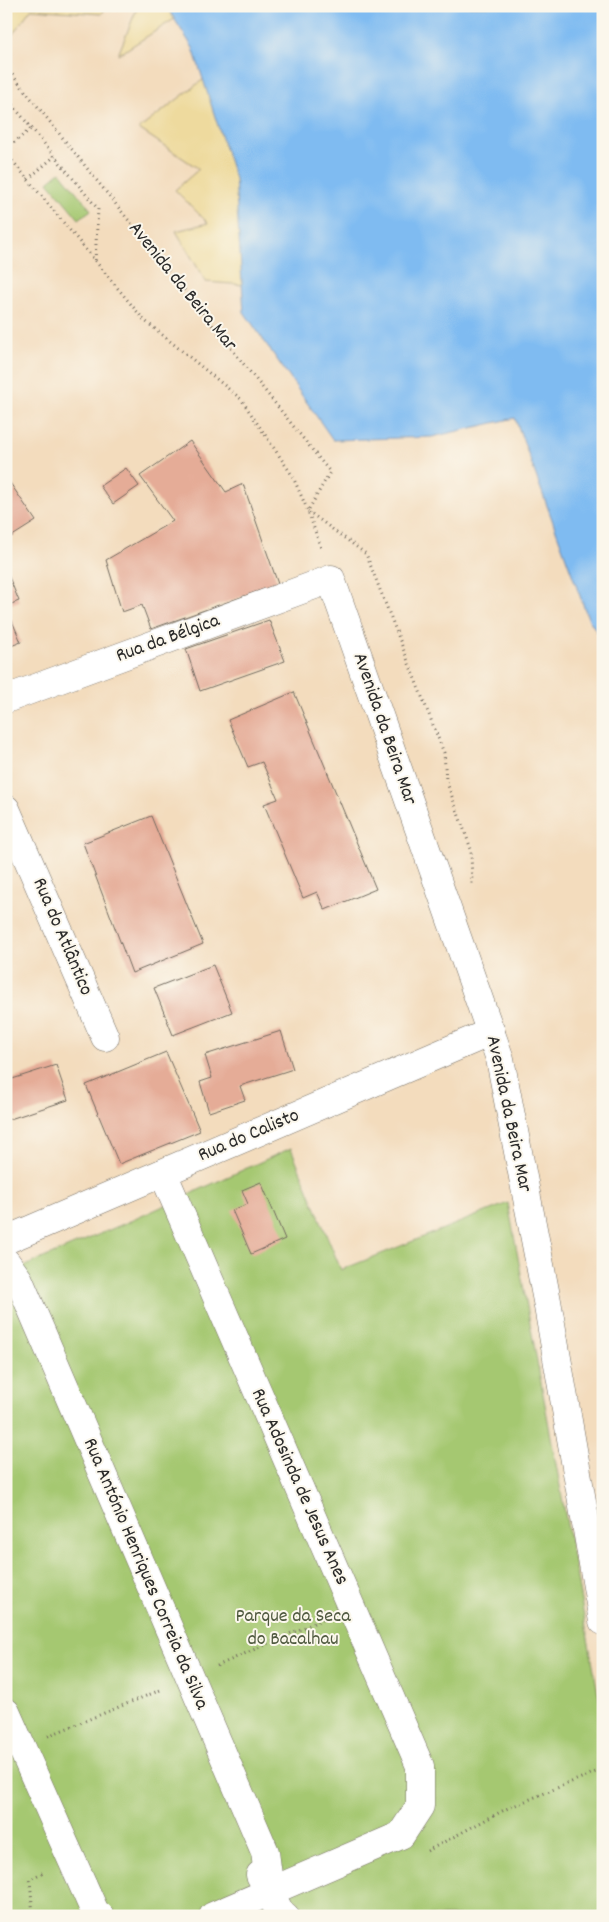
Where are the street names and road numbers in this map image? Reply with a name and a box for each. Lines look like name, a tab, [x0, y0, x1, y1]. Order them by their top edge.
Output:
street label: Avenida da Beira Mar	[121, 216, 243, 358]
street label: Rua da Bélgica	[112, 607, 224, 671]
street label: Avenida da Beira Mar	[345, 649, 423, 809]
street label: Rua do Atlântico	[25, 874, 99, 1000]
street label: Avenida da Beira Mar	[478, 1033, 538, 1195]
street label: Rua do Calisto	[194, 1102, 304, 1170]
street label: Rua Adosinda de Jesus Anes	[243, 1384, 355, 1590]
street label: Rua António Henriques Correia da Silva	[75, 1434, 215, 1715]

